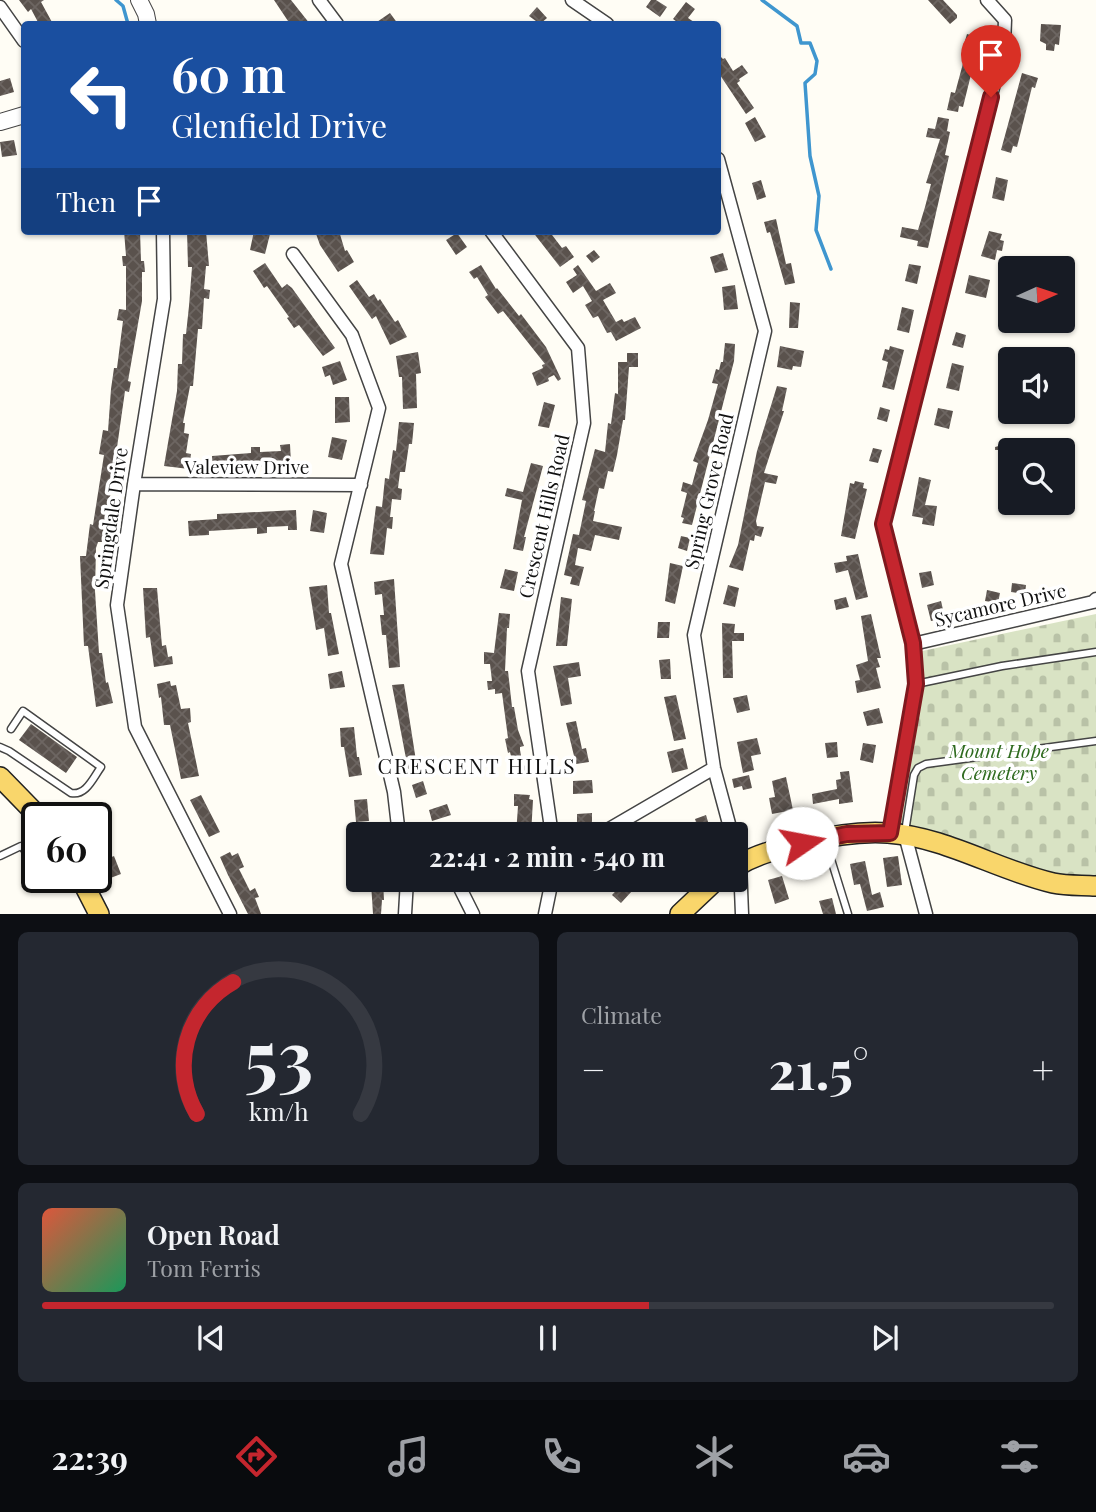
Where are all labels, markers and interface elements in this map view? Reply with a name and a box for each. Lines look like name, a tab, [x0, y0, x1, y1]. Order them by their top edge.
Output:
pin	[961, 25, 1021, 97]
icon: arrive	[972, 36, 1010, 74]
text: 60 m	[171, 40, 286, 105]
icon: left	[56, 49, 147, 140]
text: Glenfield Drive	[171, 103, 387, 146]
icon: arrive	[130, 182, 168, 220]
text: Then	[56, 184, 116, 219]
north arrow	[998, 256, 1074, 332]
map controls	[998, 256, 1075, 515]
button: sound	[998, 347, 1075, 424]
street label: Spring Grove Road	[677, 410, 739, 572]
street label: Crescent Hills Road	[511, 431, 575, 601]
button: search	[998, 438, 1075, 515]
street label: Springdale Drive	[87, 445, 133, 591]
street label: Valeview Drive	[184, 453, 309, 479]
street label: Sycamore Drive	[932, 576, 1068, 632]
park label: Mount Hope Cemetery	[948, 737, 1049, 785]
district label: CRESCENT HILLS	[377, 751, 577, 779]
speed limit sign: 60	[21, 802, 112, 893]
position arrow	[765, 806, 839, 880]
text: 22:41 · 2 min · 540 m	[429, 839, 665, 874]
text: Climate	[581, 999, 662, 1030]
text: 53	[244, 1006, 313, 1103]
text: 21.5°	[769, 1034, 869, 1103]
text: −	[581, 1043, 606, 1094]
text: +	[1032, 1043, 1054, 1094]
text: km/h	[249, 1094, 309, 1127]
text: Open Road	[147, 1217, 280, 1252]
text: Tom Ferris	[147, 1252, 261, 1283]
icon: previous	[192, 1319, 230, 1357]
icon: pause	[529, 1319, 567, 1357]
icon: next	[866, 1319, 904, 1357]
icon: directions	[232, 1432, 281, 1481]
icon: music	[384, 1432, 433, 1481]
icon: phone	[537, 1432, 586, 1481]
icon: climate	[690, 1432, 739, 1481]
icon: car	[842, 1432, 891, 1481]
icon: filters	[995, 1432, 1044, 1481]
text: 22:39	[52, 1435, 128, 1478]

